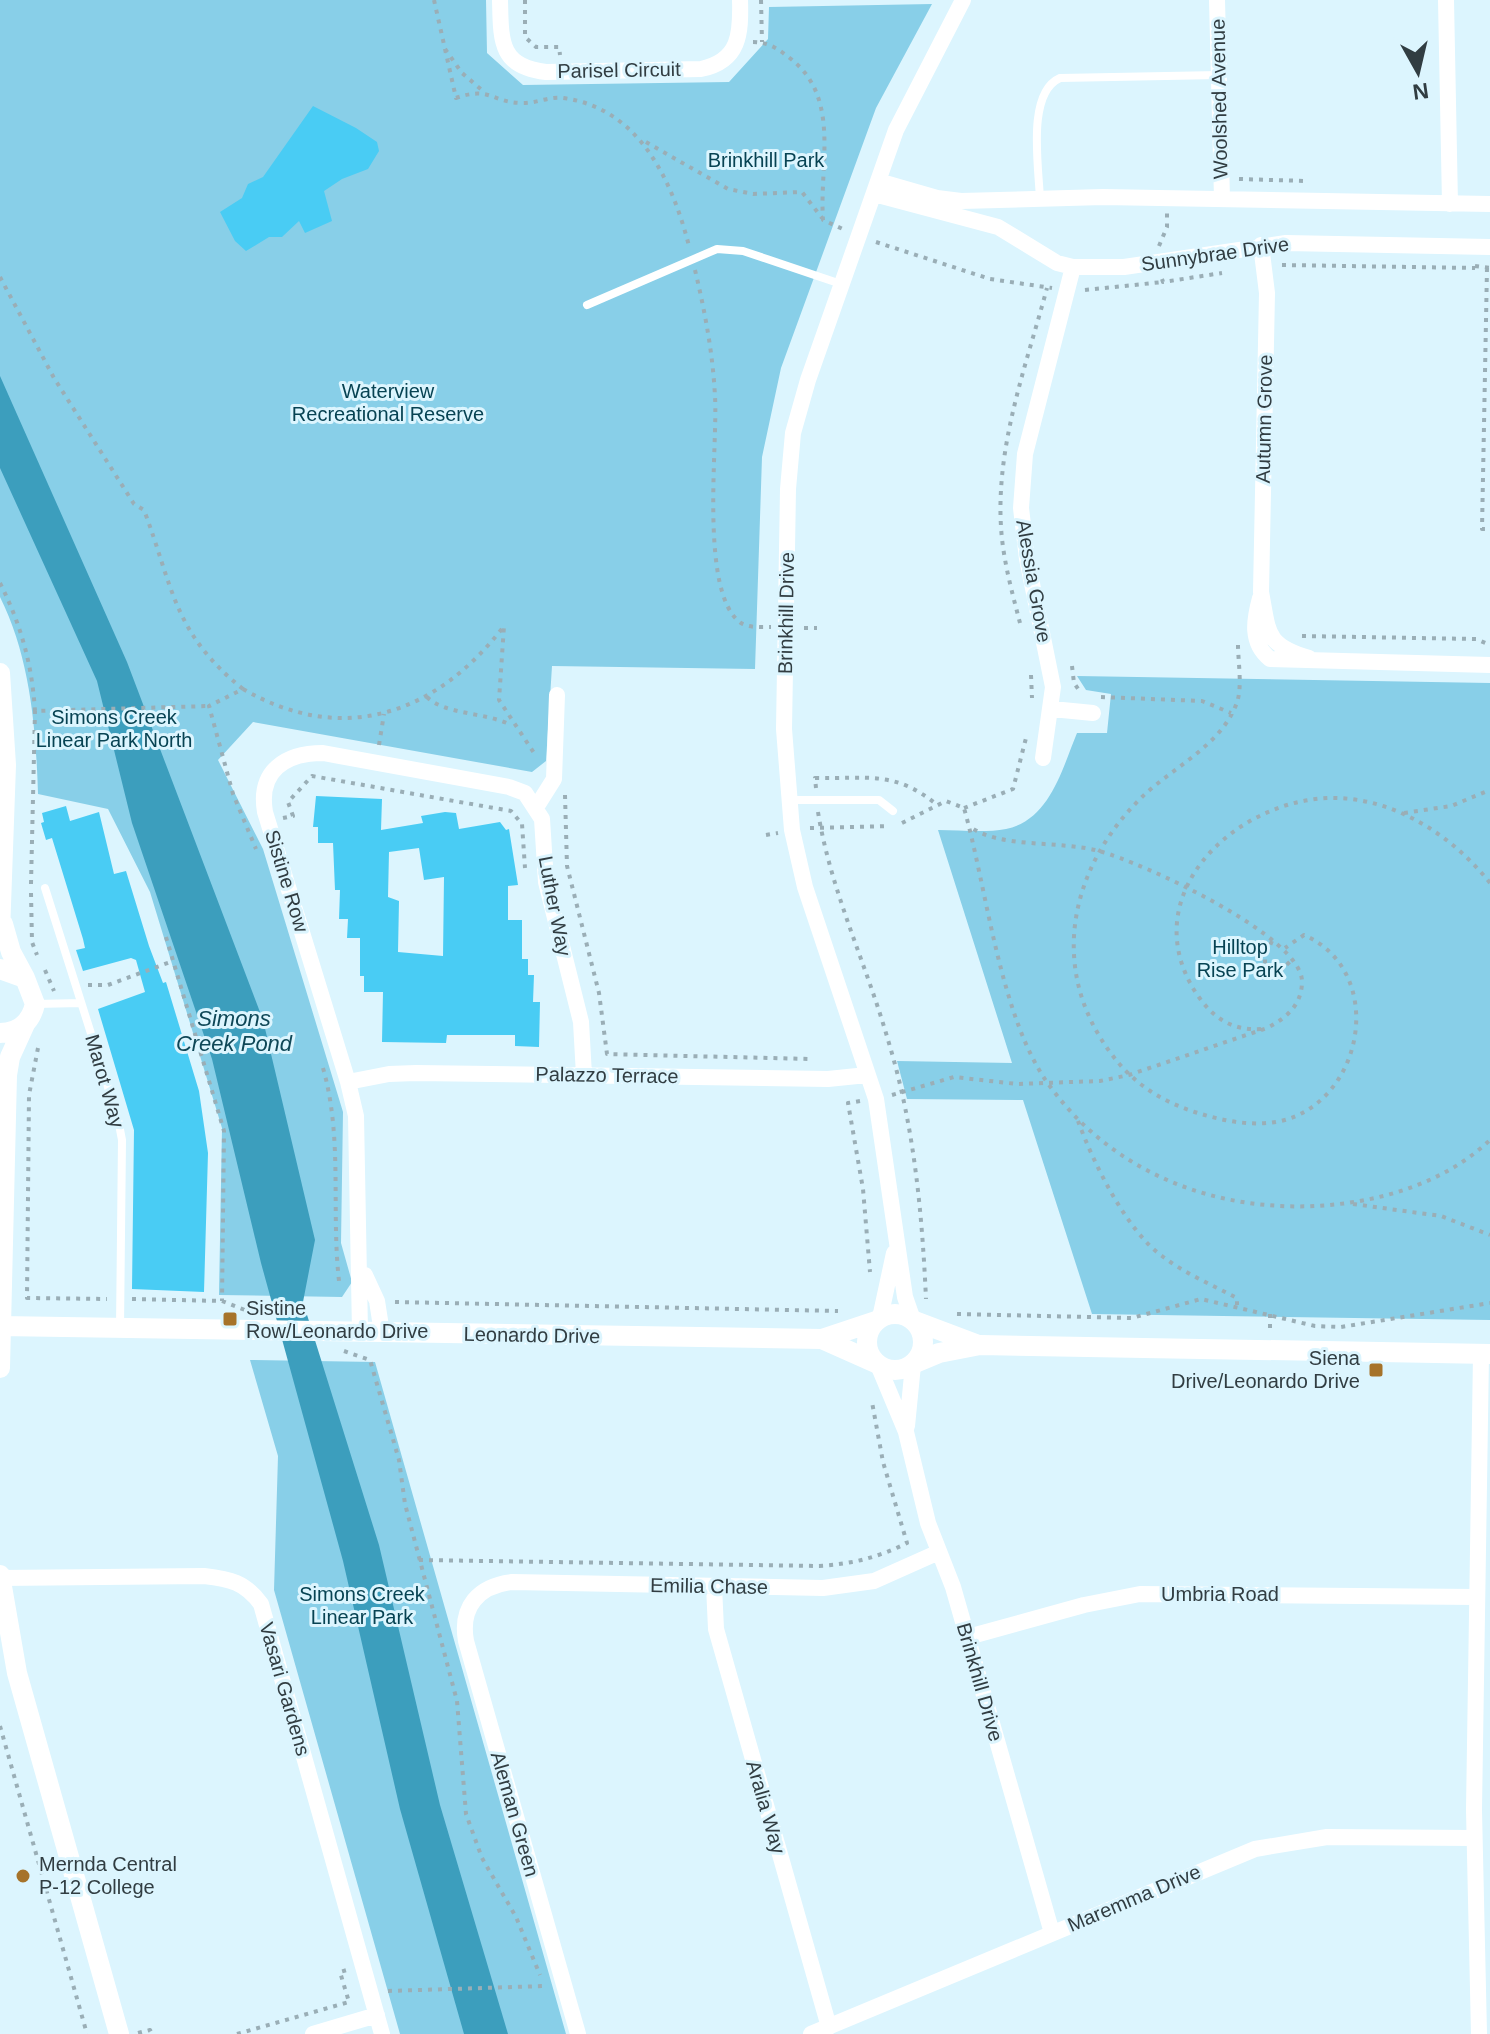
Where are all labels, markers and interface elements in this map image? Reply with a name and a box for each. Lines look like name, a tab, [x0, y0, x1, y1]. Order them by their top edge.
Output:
street label: Woolshed Avenue	[1207, 19, 1231, 179]
north arrow	[1378, 32, 1458, 112]
street label: Parisel Circuit	[557, 58, 681, 82]
text: N	[1411, 78, 1430, 105]
park label: Brinkhill Park	[708, 149, 825, 171]
street label: Sunnybrae Drive	[1140, 233, 1290, 275]
street label: Autumn Grove	[1252, 354, 1276, 484]
park label: Waterview Recreational Reserve	[292, 380, 484, 425]
street label: Alessia Grove	[1012, 518, 1056, 644]
street label: Brinkhill Drive	[774, 552, 798, 674]
park label: Simons Creek Linear Park North	[36, 706, 192, 751]
street label: Sistine Row	[261, 827, 313, 935]
street label: Luther Way	[535, 854, 575, 958]
park label: Hilltop Rise Park	[1197, 936, 1284, 981]
water label: Simons Creek Pond	[176, 1006, 293, 1056]
street label: Marot Way	[81, 1032, 129, 1130]
street label: Palazzo Terrace	[535, 1063, 679, 1087]
place label: Sistine Row/Leonardo Drive	[246, 1297, 428, 1342]
marker: Sistine Row/Leonardo Drive	[221, 1310, 239, 1328]
street label: Leonardo Drive	[463, 1323, 601, 1347]
place label: Siena Drive/Leonardo Drive	[1171, 1347, 1361, 1392]
marker: Siena Drive/Leonardo Drive	[1367, 1361, 1385, 1379]
street label: Emilia Chase	[650, 1574, 768, 1598]
park label: Simons Creek Linear Park	[299, 1583, 426, 1628]
street label: Umbria Road	[1161, 1583, 1279, 1605]
street label: Vasari Gardens	[255, 1620, 315, 1758]
street label: Brinkhill Drive	[953, 1620, 1007, 1744]
street label: Aleman Green	[487, 1749, 543, 1879]
street label: Aralia Way	[742, 1758, 790, 1856]
place label: Mernda Central P-12 College	[39, 1853, 177, 1898]
street label: Maremma Drive	[1064, 1860, 1204, 1936]
marker: Mernda Central P-12 College	[14, 1867, 32, 1885]

